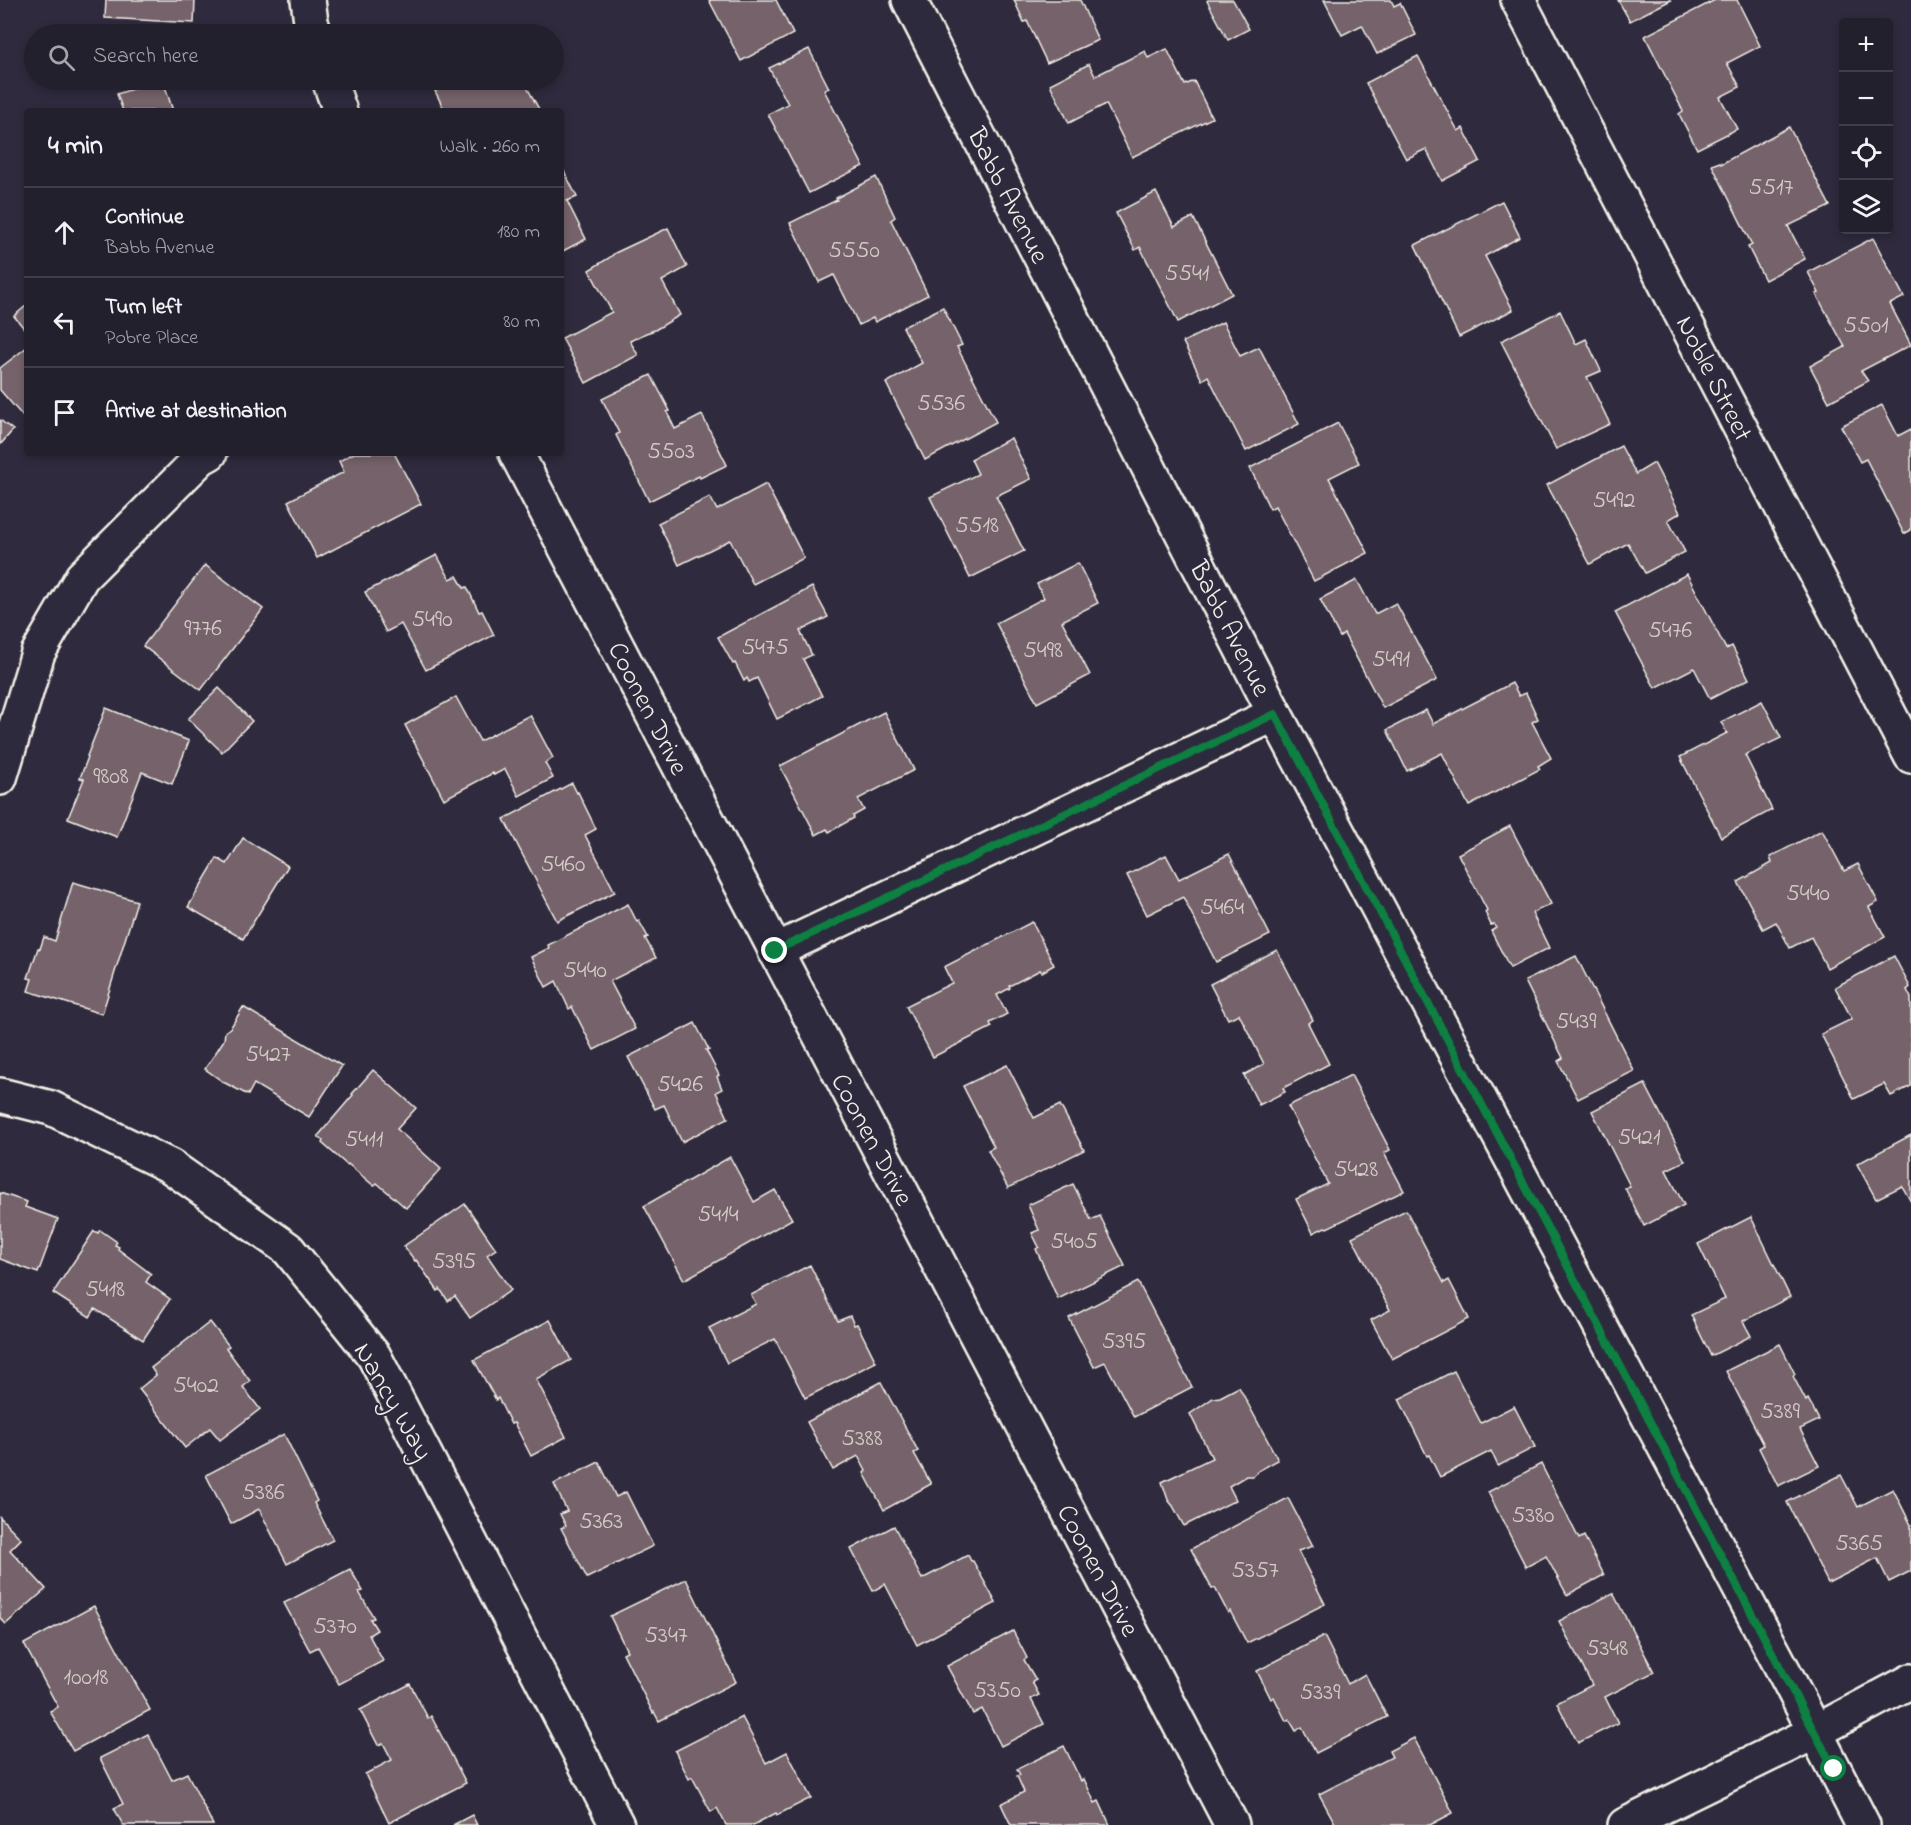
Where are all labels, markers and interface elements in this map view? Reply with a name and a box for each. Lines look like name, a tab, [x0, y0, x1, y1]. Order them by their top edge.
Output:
map controls	[1839, 18, 1893, 234]
button: +	[1839, 18, 1893, 72]
search box	[24, 24, 564, 90]
icon: search	[45, 41, 78, 74]
text: Search here	[93, 41, 198, 73]
button: −	[1839, 72, 1893, 126]
street label: Babb Avenue	[955, 120, 1058, 272]
button: locate	[1839, 126, 1893, 180]
text: 4 min	[48, 128, 103, 166]
text: Walk · 260 m	[439, 133, 540, 162]
house number: 5517	[1749, 171, 1794, 206]
button: layers	[1839, 180, 1893, 234]
text: Continue	[105, 202, 184, 234]
icon: ahead	[48, 216, 81, 249]
text: 180 m	[497, 218, 540, 247]
text: Babb Avenue	[105, 234, 215, 263]
house number: 5550	[828, 234, 880, 269]
house number: 5541	[1165, 257, 1210, 292]
text: Turn left	[105, 292, 182, 324]
icon: left	[48, 306, 81, 339]
text: 80 m	[503, 308, 540, 337]
house number: 5501	[1843, 309, 1889, 344]
street label: Noble Street	[1664, 310, 1761, 449]
text: Pobre Place	[105, 324, 198, 353]
house number: 5536	[917, 387, 965, 422]
icon: arrive	[48, 396, 81, 429]
text: Arrive at destination	[105, 396, 287, 428]
house number: 5503	[647, 435, 695, 470]
house number: 5492	[1593, 484, 1635, 519]
house number: 5518	[955, 509, 999, 544]
street label: Babb Avenue	[1177, 553, 1280, 705]
house number: 5490	[411, 603, 453, 638]
house number: 9776	[184, 612, 222, 647]
house number: 5476	[1648, 614, 1692, 649]
house number: 5475	[741, 631, 789, 666]
house number: 5498	[1023, 634, 1063, 669]
street label: Coonen Drive	[597, 636, 697, 783]
house number: 5491	[1372, 643, 1411, 678]
house number: 9808	[93, 760, 129, 795]
house number: 5460	[541, 848, 585, 883]
house number: 5440	[1786, 877, 1830, 912]
house number: 5464	[1200, 891, 1244, 926]
route end	[761, 937, 787, 963]
house number: 5440	[563, 954, 607, 989]
house number: 5439	[1556, 1005, 1597, 1040]
house number: 5427	[245, 1038, 291, 1073]
street label: Coonen Drive	[820, 1067, 922, 1214]
house number: 5426	[657, 1068, 703, 1103]
house number: 5421	[1617, 1121, 1661, 1156]
house number: 5411	[345, 1123, 384, 1158]
house number: 5428	[1334, 1153, 1378, 1188]
house number: 5414	[697, 1198, 739, 1233]
house number: 5405	[1050, 1225, 1098, 1260]
house number: 5395	[432, 1245, 477, 1280]
house number: 5418	[85, 1273, 125, 1308]
house number: 5395	[1102, 1325, 1147, 1360]
street label: Nancy Way	[342, 1336, 441, 1468]
house number: 5402	[173, 1369, 219, 1404]
house number: 5389	[1760, 1395, 1801, 1430]
house number: 5388	[841, 1422, 883, 1457]
house number: 5386	[241, 1476, 285, 1511]
street label: Coonen Drive	[1046, 1498, 1148, 1645]
house number: 5380	[1511, 1499, 1555, 1534]
house number: 5363	[579, 1505, 623, 1540]
house number: 5365	[1835, 1527, 1883, 1562]
house number: 5357	[1231, 1554, 1279, 1589]
house number: 5370	[313, 1610, 357, 1645]
house number: 5347	[644, 1619, 688, 1654]
house number: 5348	[1586, 1632, 1628, 1667]
house number: 10018	[64, 1661, 109, 1696]
house number: 5350	[973, 1674, 1021, 1709]
house number: 5339	[1300, 1676, 1341, 1711]
route start	[1820, 1755, 1846, 1781]

